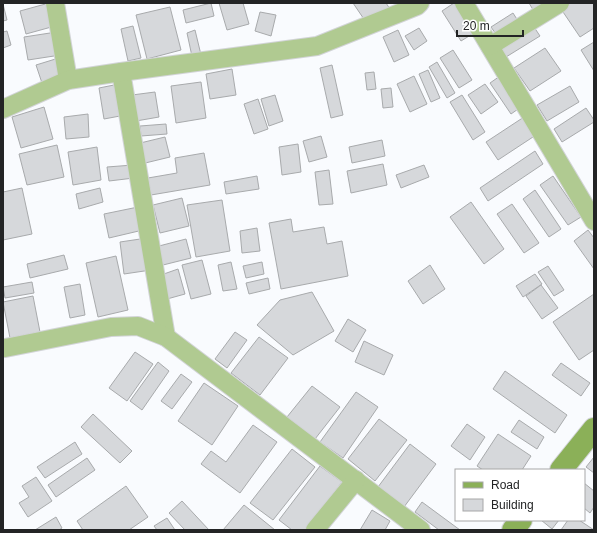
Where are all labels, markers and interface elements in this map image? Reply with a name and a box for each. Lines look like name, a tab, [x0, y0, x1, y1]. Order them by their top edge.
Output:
scale bar	[457, 12, 523, 38]
text: 20 m	[463, 19, 490, 33]
legend	[455, 469, 585, 521]
text: Road	[491, 478, 520, 492]
text: Building	[491, 498, 534, 512]

